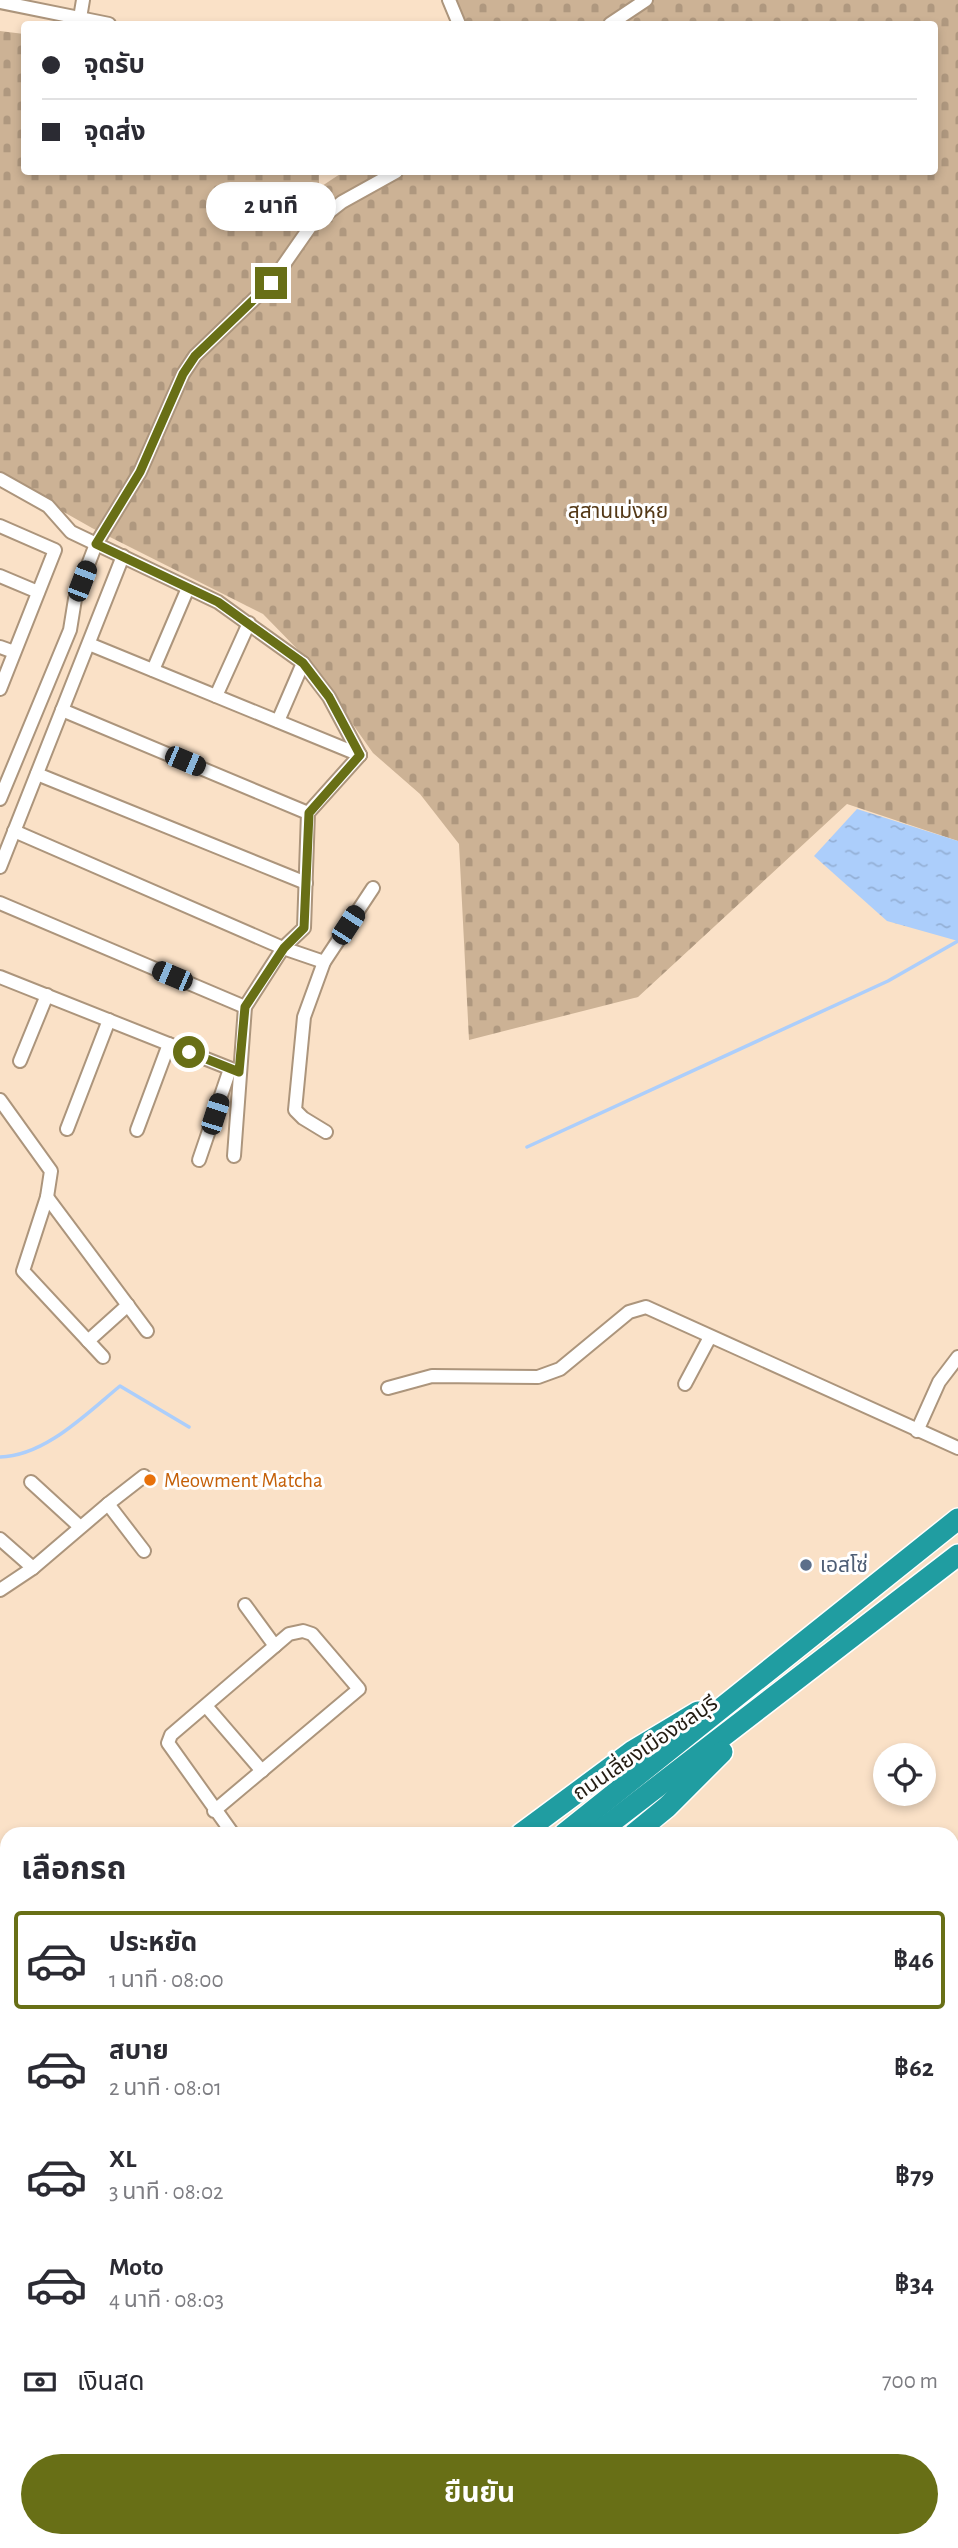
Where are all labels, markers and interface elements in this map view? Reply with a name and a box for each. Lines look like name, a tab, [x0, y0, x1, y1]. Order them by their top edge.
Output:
text: จุดรับ	[84, 52, 145, 78]
text: จุดส่ง	[84, 119, 146, 145]
callout: 2 นาที	[206, 182, 336, 230]
text: 2 นาที	[244, 195, 298, 218]
route end	[255, 267, 287, 299]
park label: สุสานเม่งหุย	[568, 499, 668, 524]
car	[65, 558, 100, 604]
car	[162, 743, 209, 779]
car	[328, 902, 369, 948]
car	[149, 958, 196, 994]
route start	[173, 1036, 205, 1068]
car	[199, 1091, 232, 1137]
place label: Meowment Matcha	[164, 1470, 323, 1491]
marker: Meowment Matcha	[142, 1472, 158, 1488]
place label: เอสโซ่	[820, 1553, 868, 1576]
marker: เอสโซ่	[798, 1557, 814, 1573]
street label: ถนนเลี่ยงเมืองชลบุรี	[567, 1688, 722, 1806]
map controls	[873, 1743, 936, 1806]
button: locate	[873, 1743, 936, 1806]
text: เลือกรถ	[21, 1853, 126, 1885]
icon: car	[25, 1929, 88, 1992]
text: ประหยัด	[109, 1930, 197, 1956]
text: ฿46	[893, 1947, 934, 1973]
text: 1 นาที · 08:00	[109, 1969, 224, 1992]
icon: car	[25, 2037, 88, 2100]
text: สบาย	[109, 2038, 169, 2064]
text: ฿62	[894, 2055, 934, 2081]
text: 2 นาที · 08:01	[109, 2077, 222, 2100]
icon: car	[25, 2145, 88, 2208]
text: XL	[109, 2146, 136, 2172]
text: ฿79	[895, 2163, 934, 2189]
text: 3 นาที · 08:02	[109, 2181, 224, 2204]
icon: car	[25, 2253, 88, 2316]
text: Moto	[109, 2254, 164, 2280]
text: ฿34	[895, 2271, 934, 2297]
text: 4 นาที · 08:03	[109, 2289, 224, 2312]
icon: cash	[21, 2363, 59, 2401]
text: เงินสด	[77, 2369, 144, 2395]
text: 700 m	[882, 2370, 938, 2393]
button: ยืนยัน	[21, 2454, 938, 2534]

